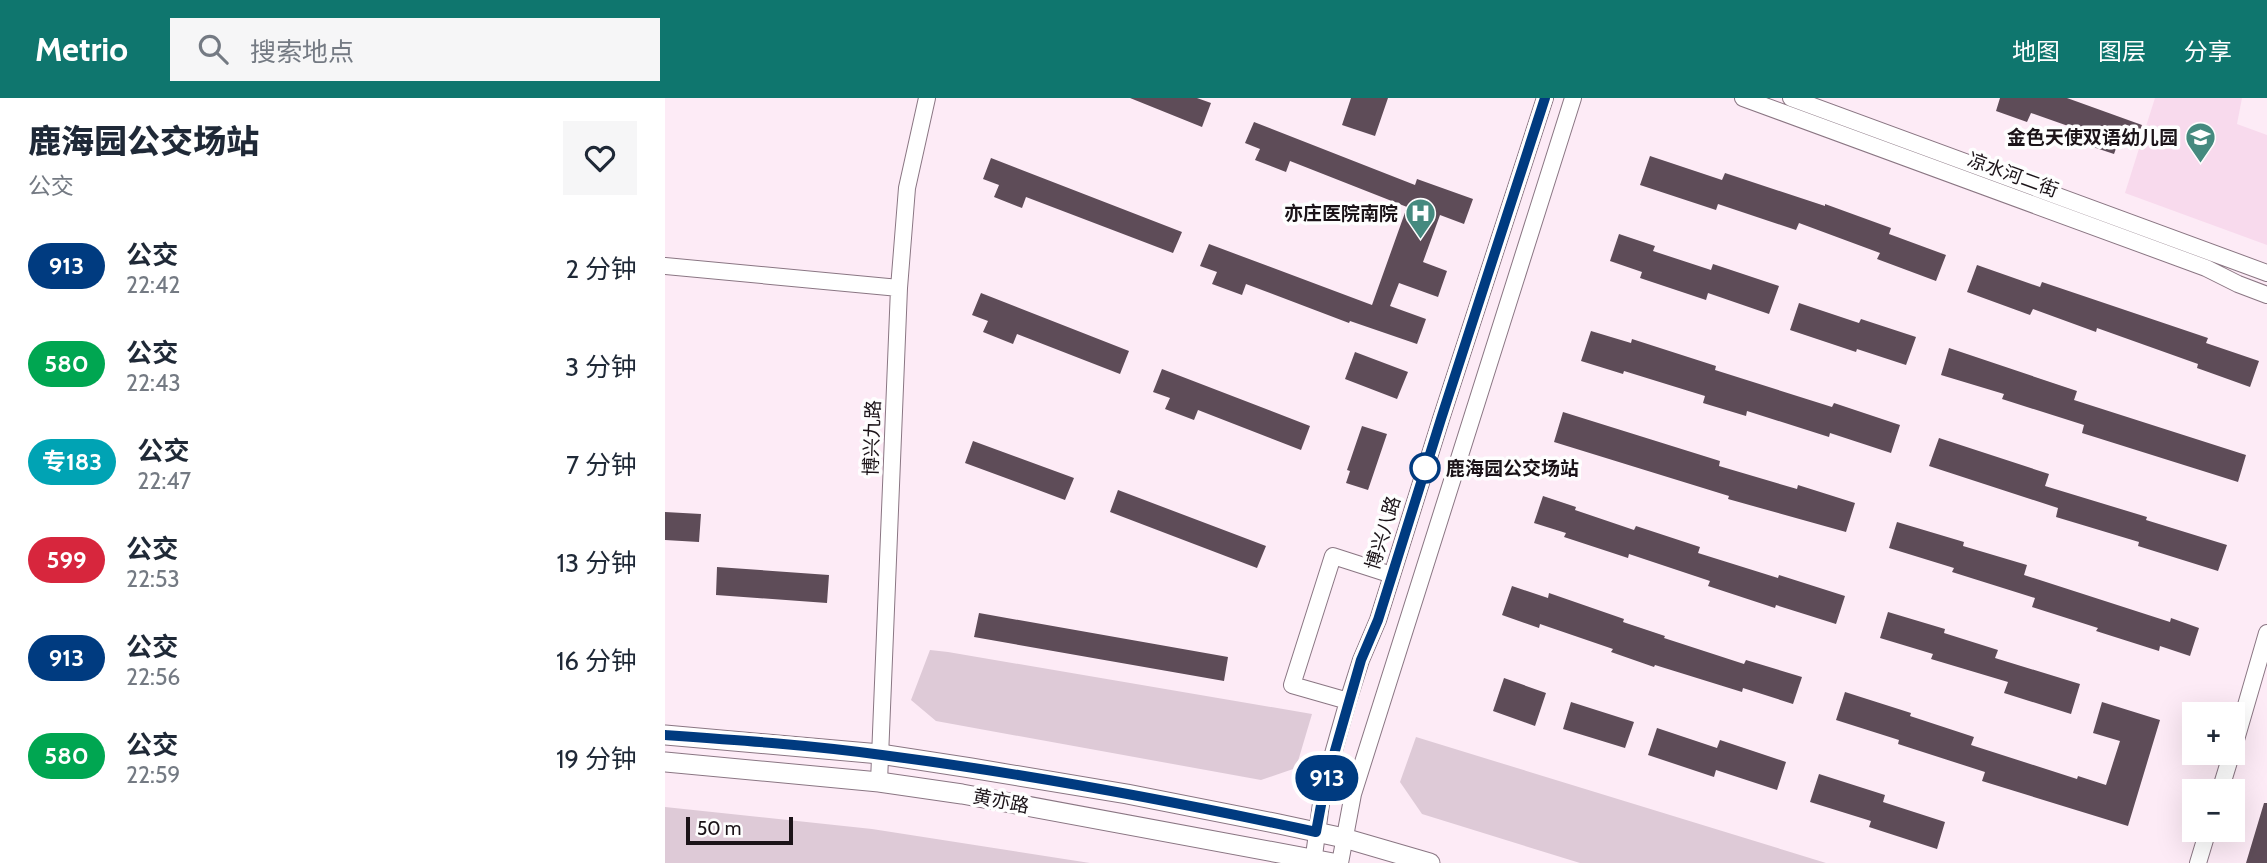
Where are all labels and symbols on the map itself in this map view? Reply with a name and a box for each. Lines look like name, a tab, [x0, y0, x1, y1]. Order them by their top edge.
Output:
school or university icon: 金色天使双语幼儿园	[2184, 120, 2218, 164]
place label: 金色天使双语幼儿园	[2007, 126, 2178, 149]
street label: 凉水河二街	[1964, 148, 2062, 202]
hospital icon: 亦庄医院南院	[1404, 196, 1438, 240]
place label: 亦庄医院南院	[1284, 202, 1398, 225]
street label: 博兴九路	[859, 400, 885, 476]
marker: 鹿海园公交场站	[1410, 453, 1440, 483]
place label: 鹿海园公交场站	[1446, 457, 1579, 480]
street label: 博兴八路	[1361, 493, 1405, 573]
line badge: 913	[1287, 755, 1367, 801]
street label: 黄亦路	[971, 784, 1031, 818]
scale bar	[686, 814, 793, 846]

